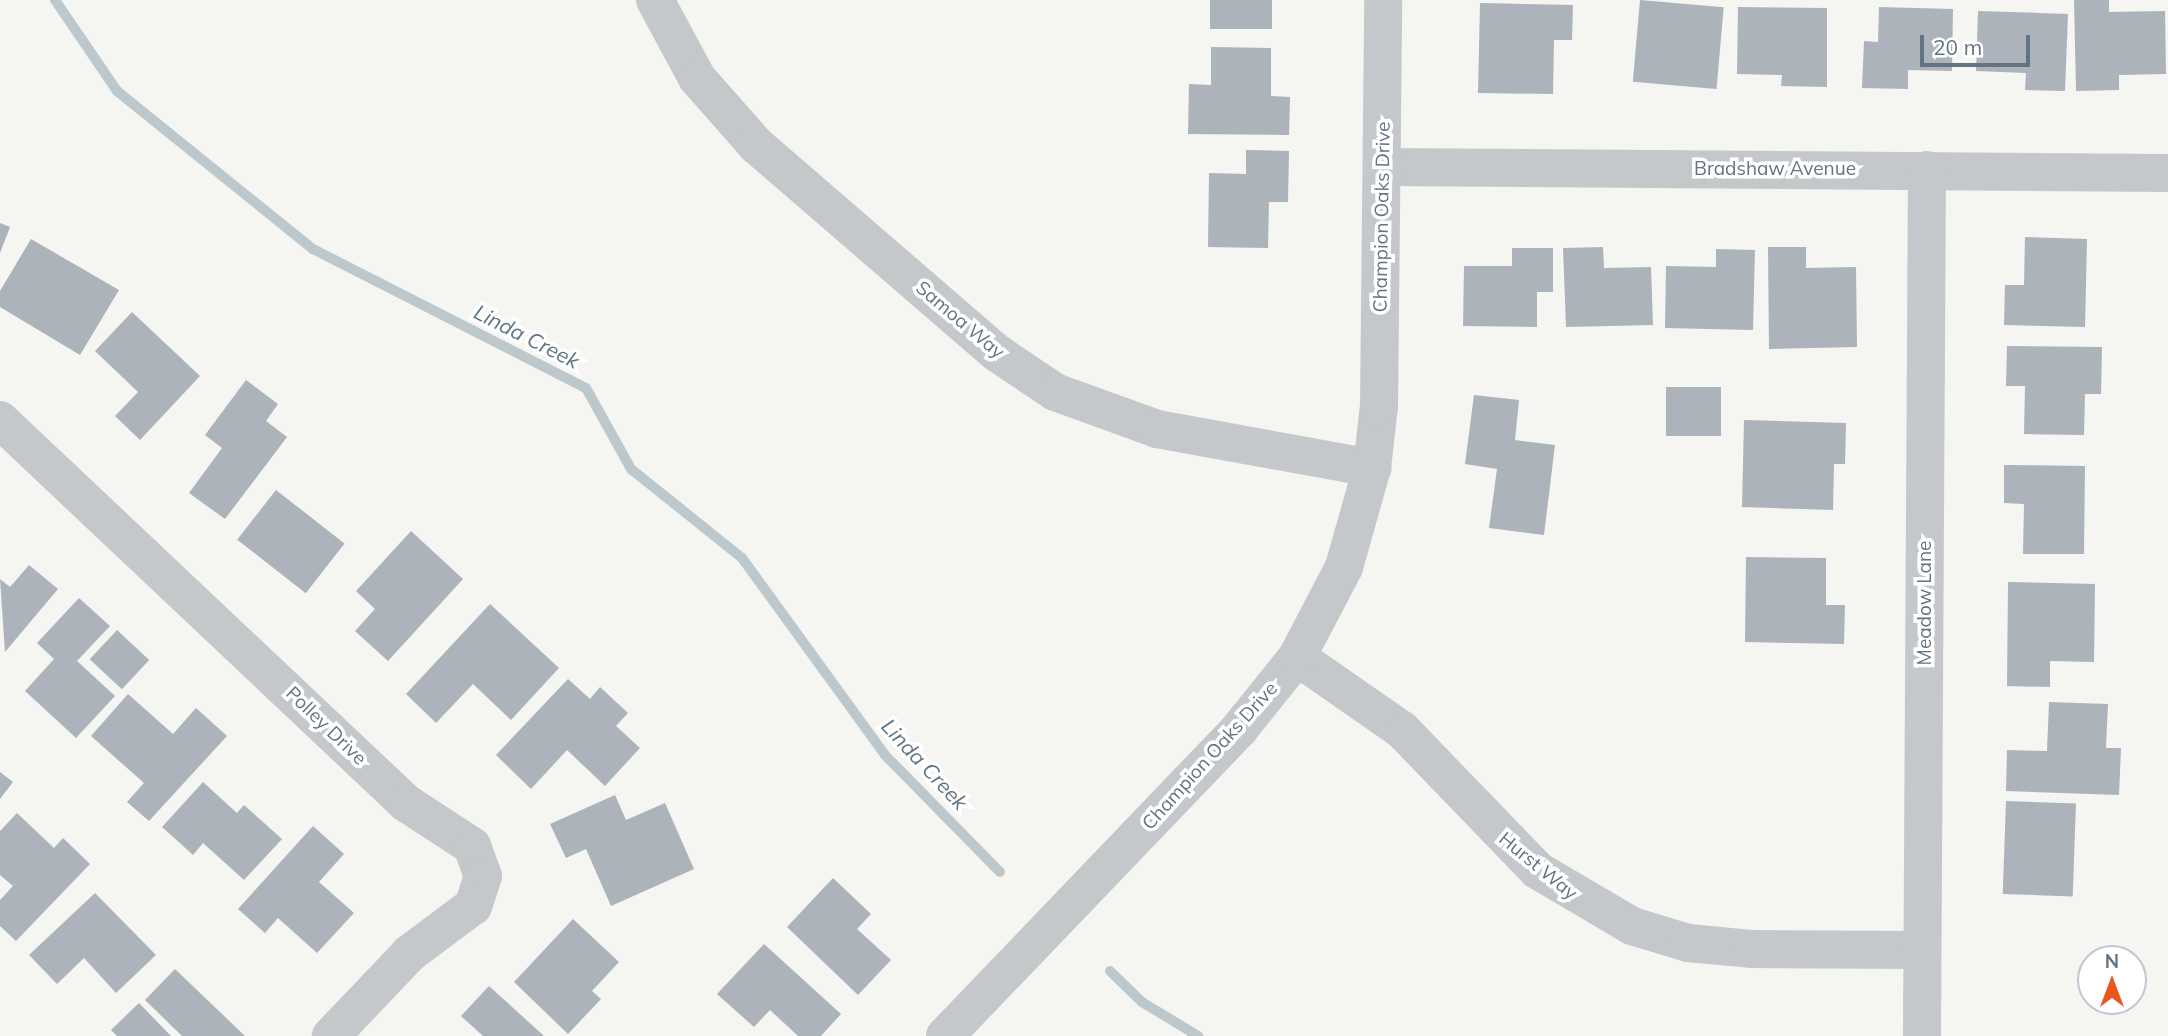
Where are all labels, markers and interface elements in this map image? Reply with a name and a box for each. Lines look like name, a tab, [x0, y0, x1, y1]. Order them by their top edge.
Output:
scale bar	[1923, 21, 2033, 65]
text: 20 m	[1933, 34, 1982, 60]
street label: Champion Oaks Drive	[1369, 121, 1395, 313]
street label: Bradshaw Avenue	[1694, 158, 1856, 180]
street label: Samoa Way	[911, 276, 1009, 364]
water label: Linda Creek	[470, 299, 584, 373]
street label: Meadow Lane	[1914, 541, 1936, 665]
street label: Champion Oaks Drive	[1138, 677, 1282, 835]
street label: Polley Drive	[281, 682, 371, 770]
water label: Linda Creek	[877, 713, 973, 815]
street label: Hurst Way	[1494, 827, 1582, 905]
north arrow	[2077, 945, 2147, 1015]
text: N	[2105, 949, 2119, 973]

